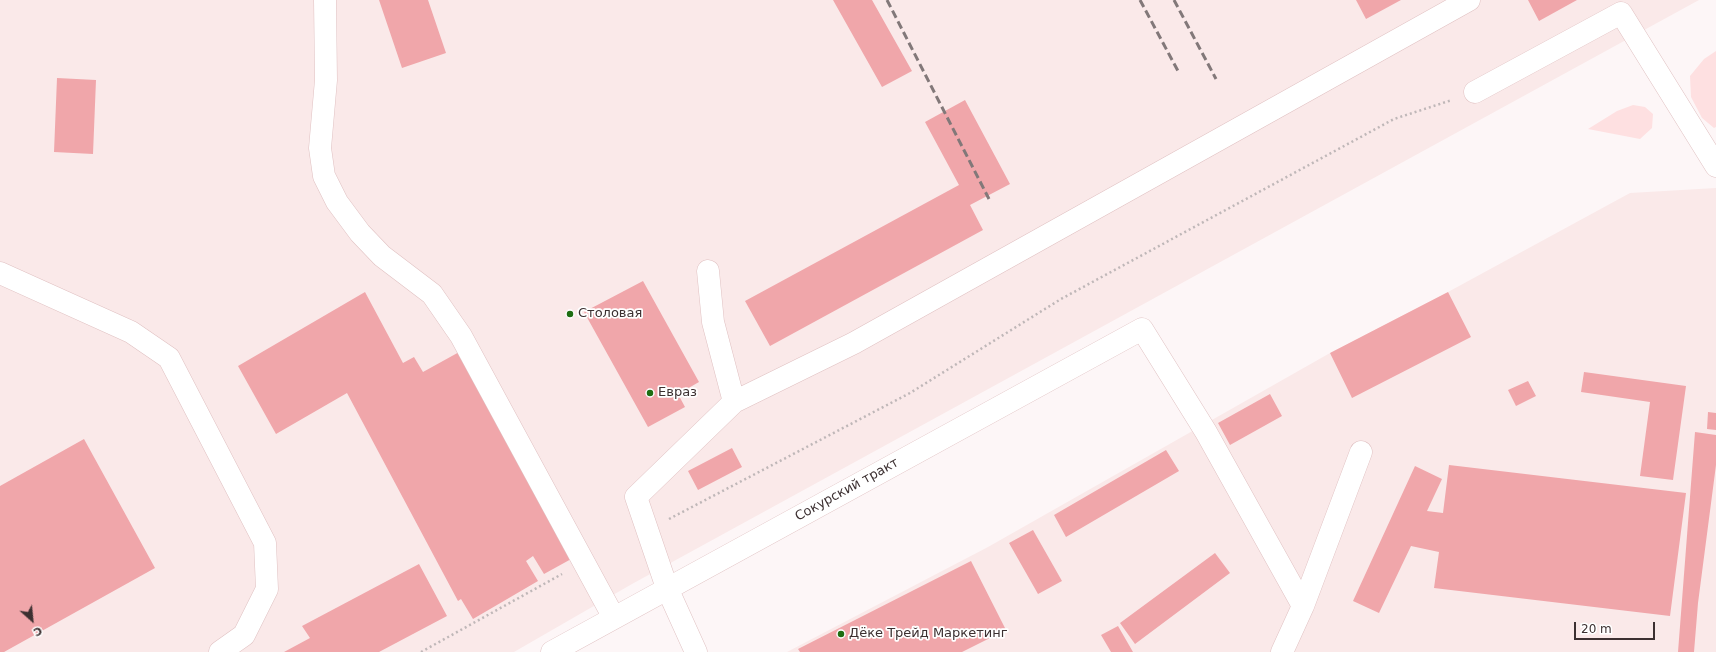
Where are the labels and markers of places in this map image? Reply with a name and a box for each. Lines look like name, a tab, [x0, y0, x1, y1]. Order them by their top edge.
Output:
place label: Cтоловая	[578, 306, 642, 322]
marker: Cтоловая	[565, 309, 575, 319]
place label: Евраз	[658, 385, 697, 401]
marker: Евраз	[645, 388, 655, 398]
place label: Дёке Трейд Маркетинг	[849, 626, 1008, 642]
marker: Дёке Трейд Маркетинг	[836, 629, 846, 639]

